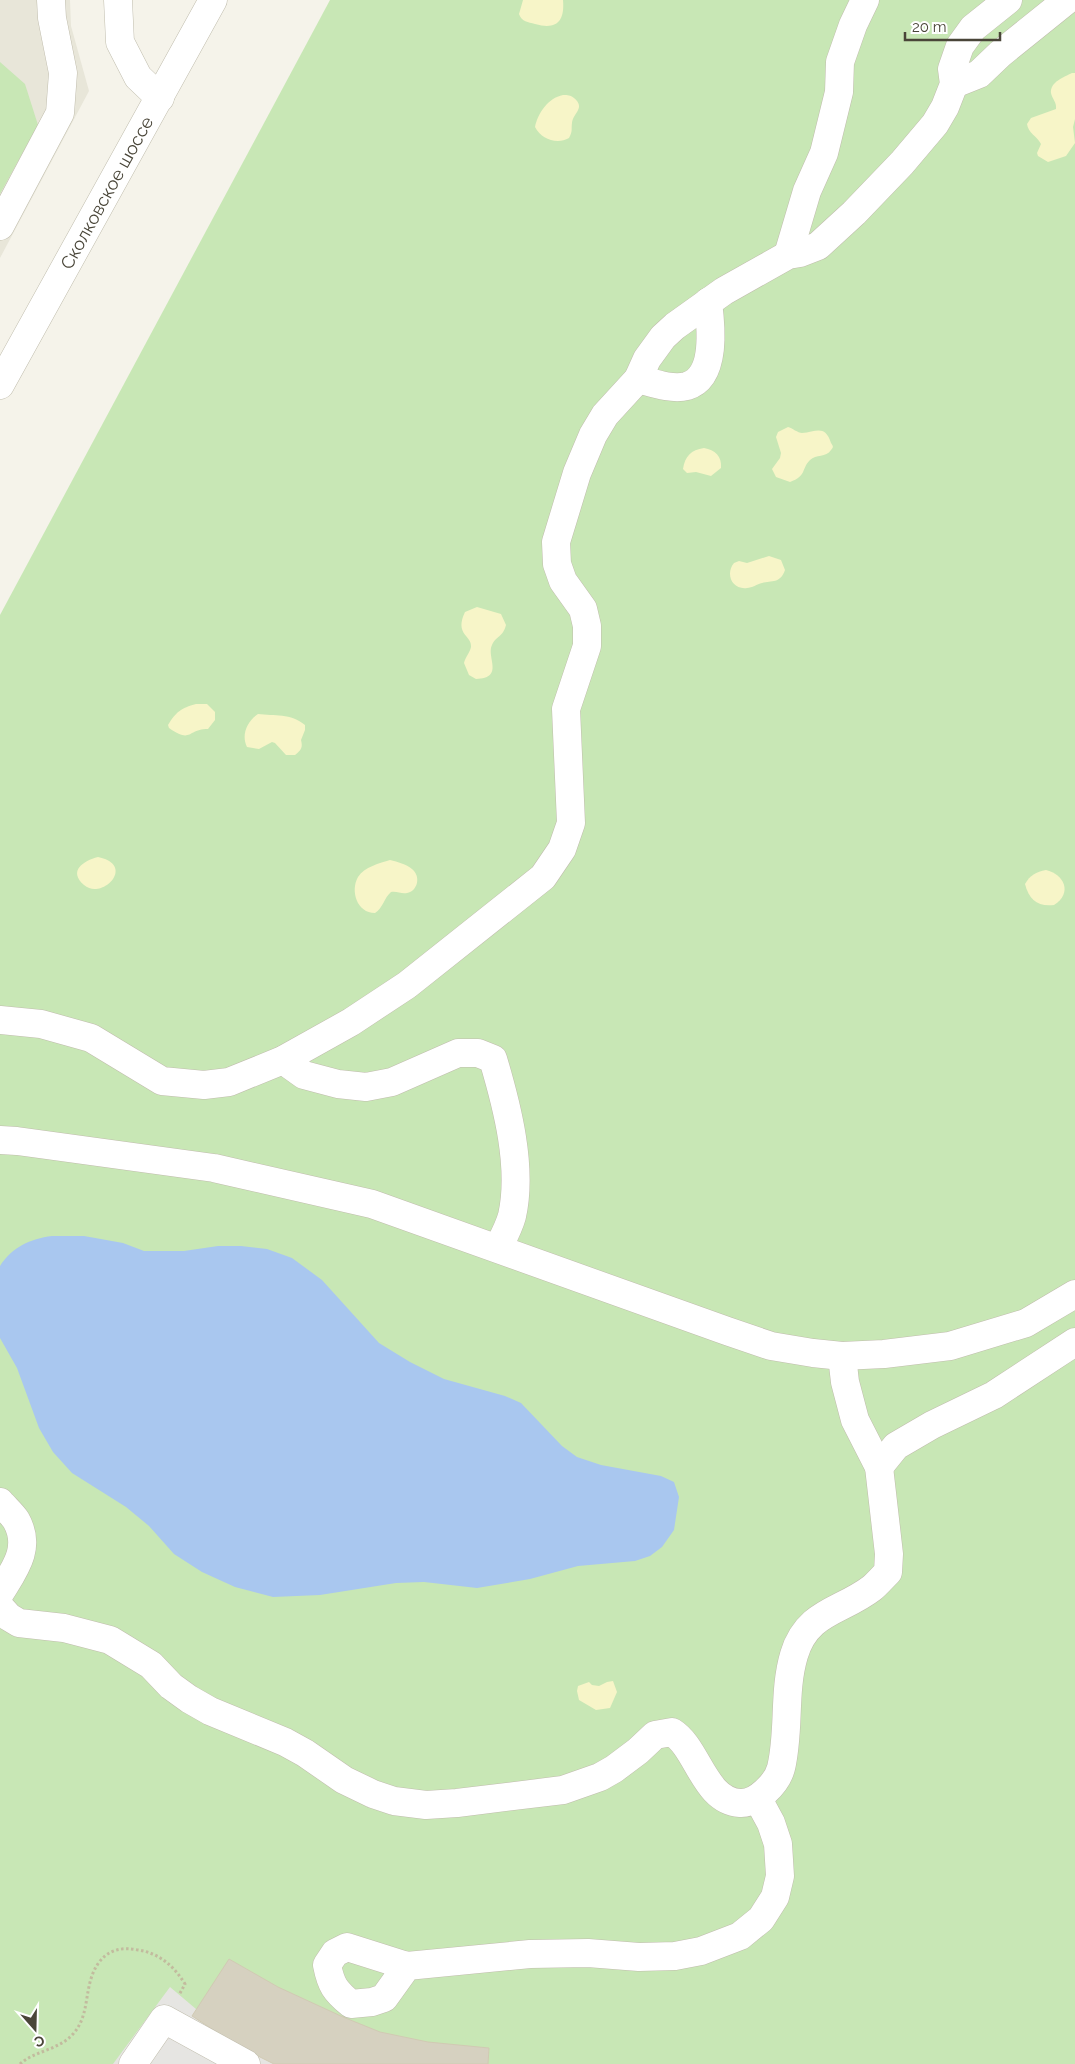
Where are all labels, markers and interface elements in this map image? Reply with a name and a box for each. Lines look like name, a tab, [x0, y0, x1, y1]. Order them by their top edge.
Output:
scale bar	[905, 10, 1000, 42]
text: 20 m	[912, 18, 947, 36]
street label: Сколковское шоссе	[56, 112, 157, 273]
north arrow	[10, 2004, 60, 2054]
text: С	[32, 2032, 47, 2051]

